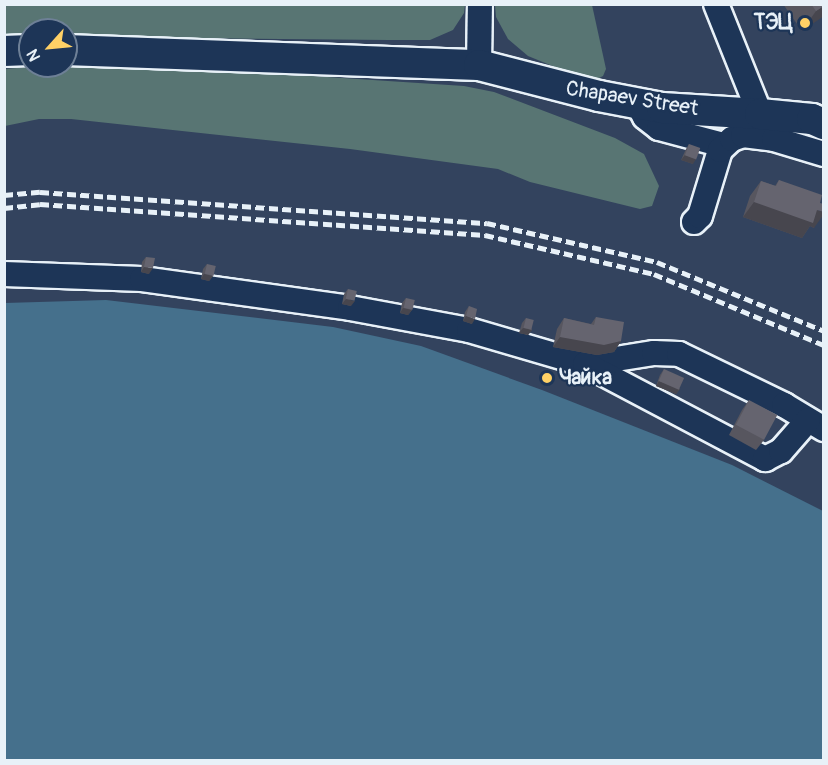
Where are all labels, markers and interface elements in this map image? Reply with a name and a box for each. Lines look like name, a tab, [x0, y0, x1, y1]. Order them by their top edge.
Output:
place label: ТЭЦ	[754, 10, 793, 36]
marker: ТЭЦ	[798, 16, 812, 30]
north arrow	[18, 18, 78, 78]
text: N	[22, 46, 45, 65]
street label: Chapaev Street	[564, 76, 700, 122]
place label: Чайка	[559, 365, 612, 391]
marker: Чайка	[540, 371, 554, 385]

